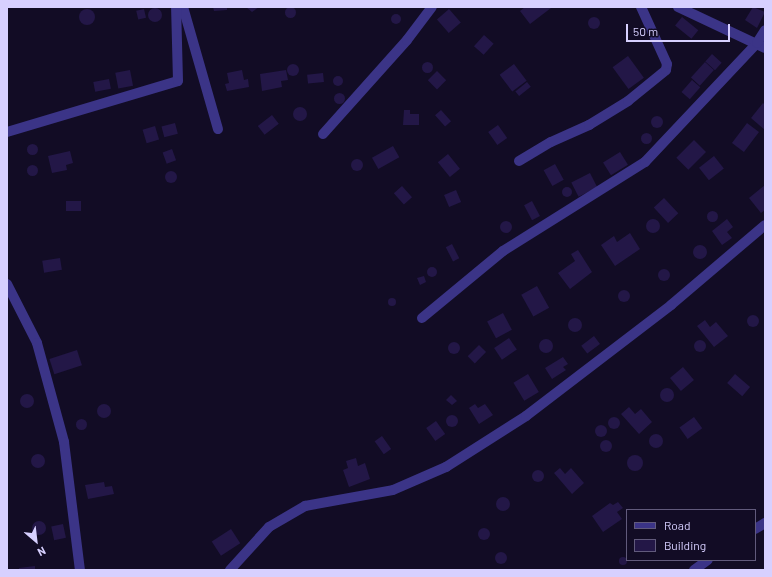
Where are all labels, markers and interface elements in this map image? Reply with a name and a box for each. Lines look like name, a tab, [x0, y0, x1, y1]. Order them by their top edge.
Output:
scale bar	[628, 16, 732, 42]
text: 50 m	[633, 24, 658, 38]
legend	[626, 509, 756, 561]
text: Road	[664, 518, 691, 532]
north arrow	[16, 521, 56, 561]
text: Building	[664, 538, 706, 552]
text: N	[36, 545, 48, 559]

